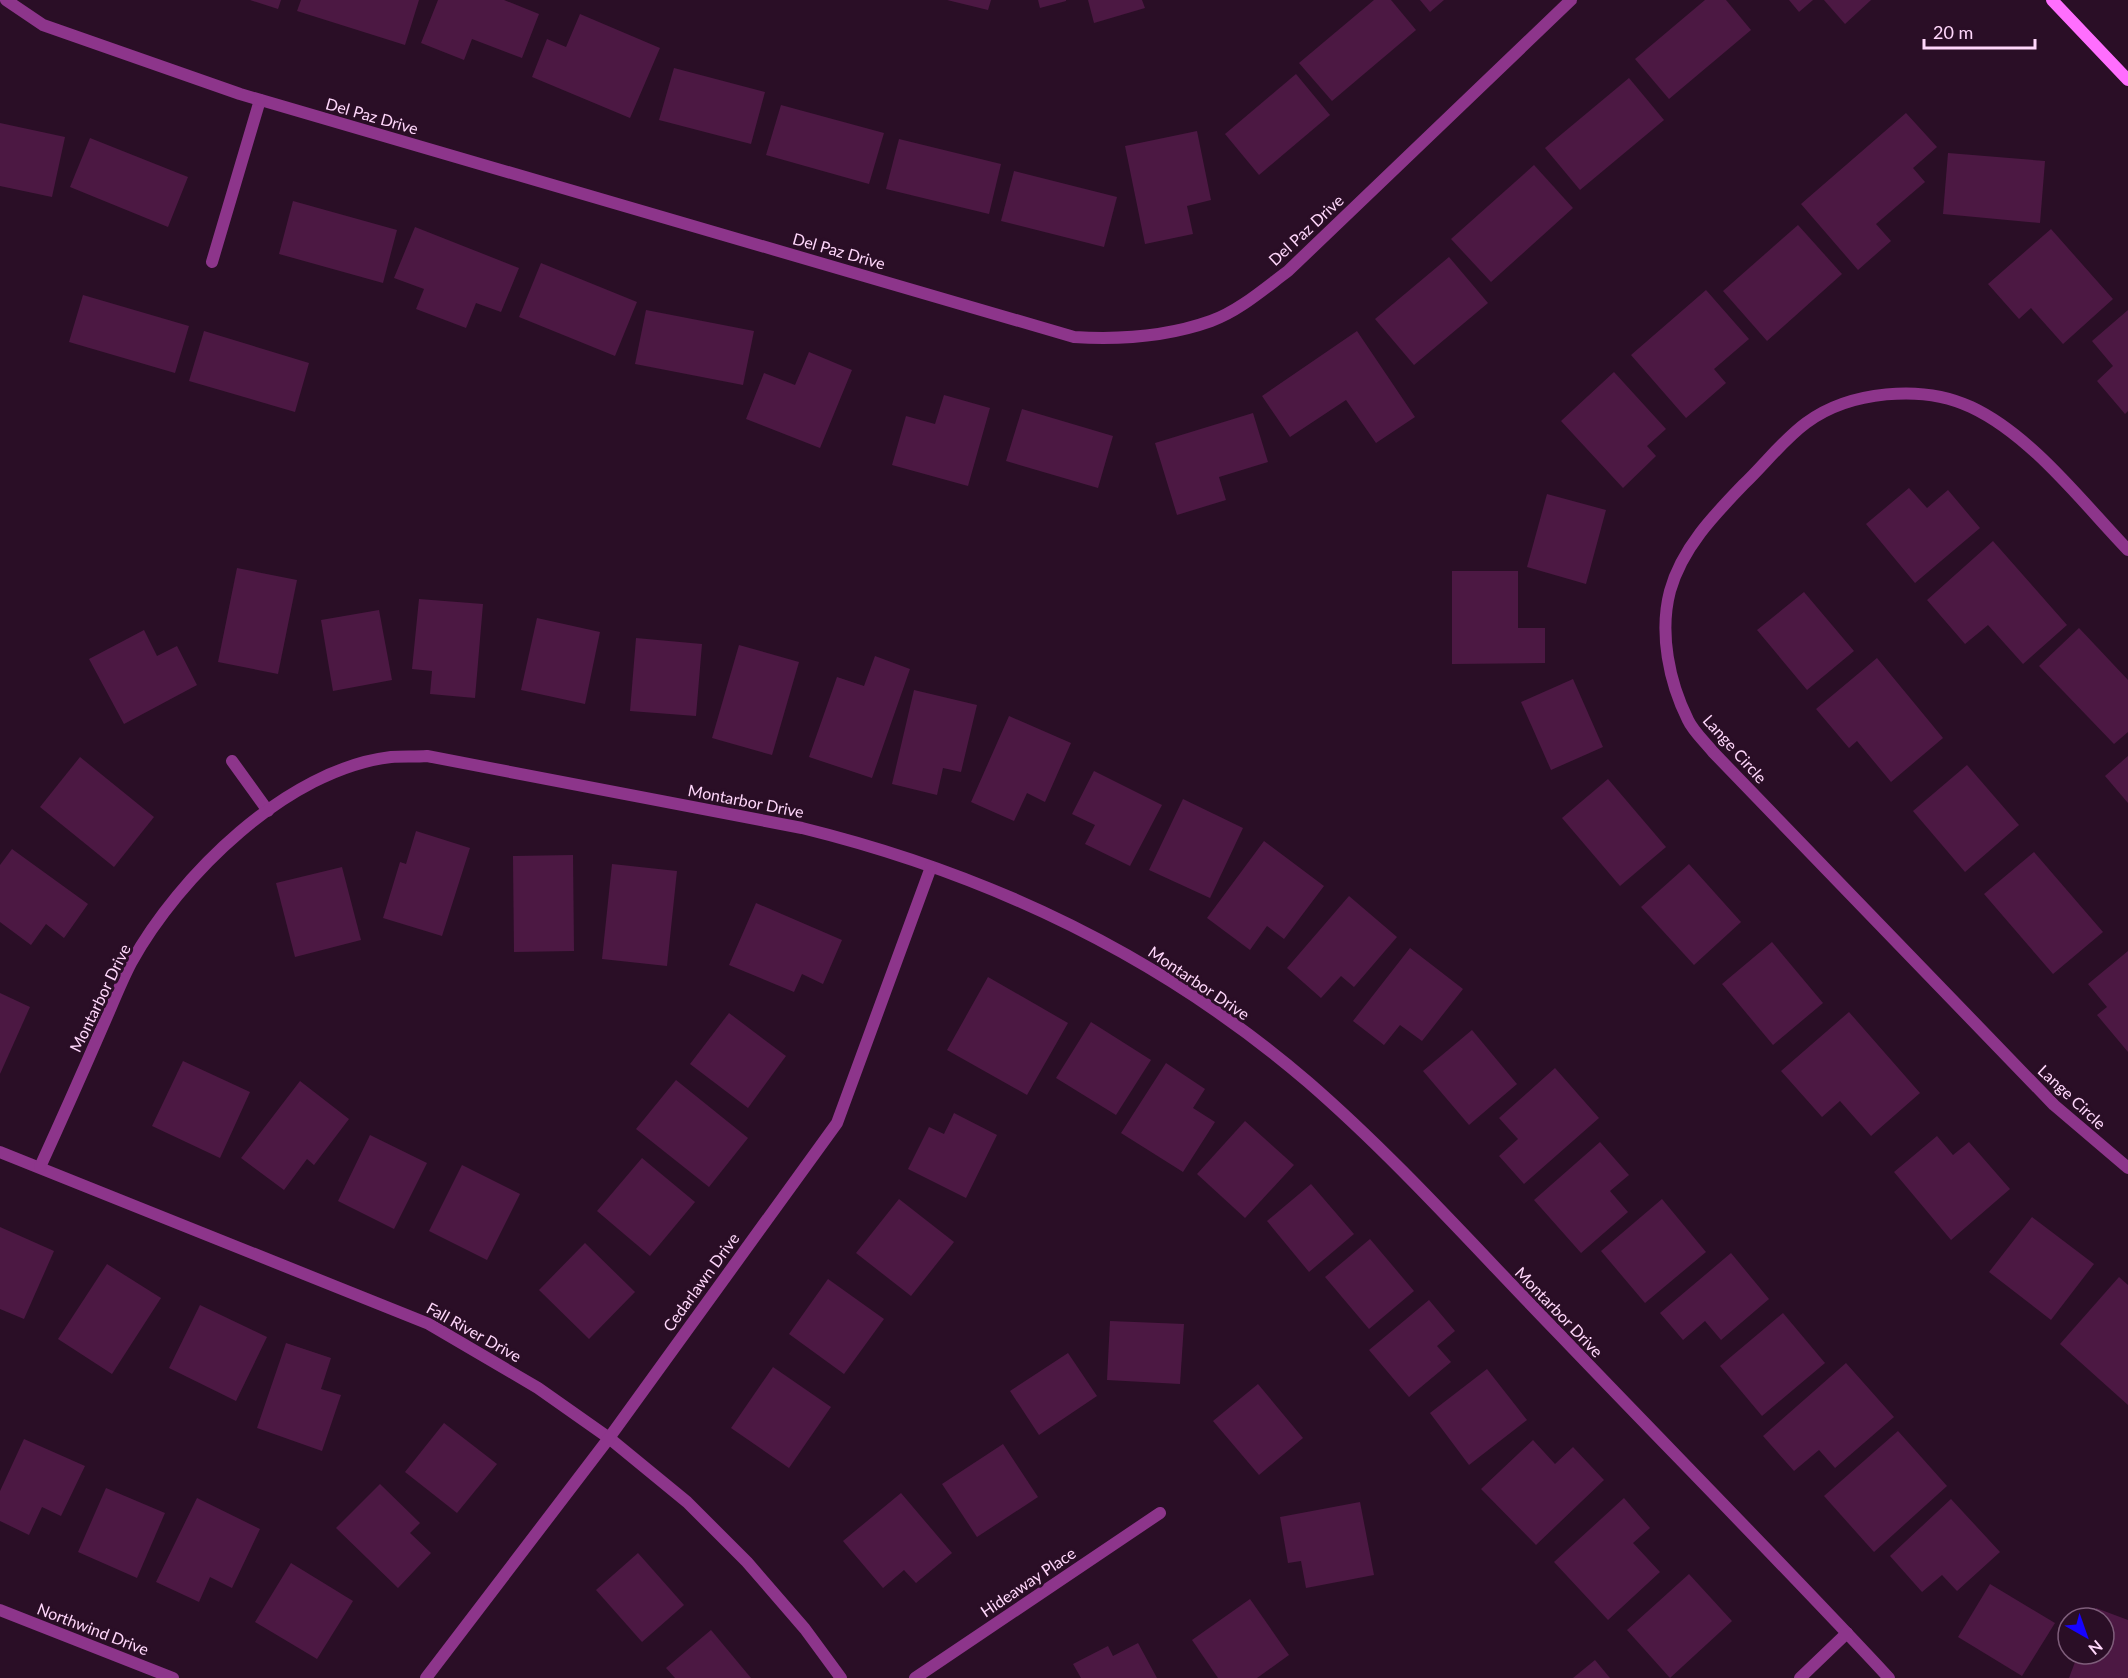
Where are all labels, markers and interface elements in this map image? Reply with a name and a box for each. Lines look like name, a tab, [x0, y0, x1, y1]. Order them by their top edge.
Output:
scale bar	[1924, 12, 2035, 50]
text: 20 m	[1933, 21, 1973, 43]
street label: Del Paz Drive	[324, 93, 420, 138]
street label: Del Paz Drive	[1264, 190, 1347, 269]
street label: Del Paz Drive	[791, 228, 887, 273]
street label: Lange Circle	[1700, 710, 1771, 787]
street label: Montarbor Drive	[686, 780, 806, 821]
street label: Montarbor Drive	[65, 941, 134, 1055]
street label: Montarbor Drive	[1145, 942, 1253, 1023]
street label: Lange Circle	[2035, 1060, 2110, 1133]
street label: Cedarlawn Drive	[658, 1229, 743, 1335]
street label: Montarbor Drive	[1512, 1263, 1607, 1361]
street label: Fall River Drive	[424, 1298, 525, 1365]
street label: Hideaway Place	[977, 1543, 1079, 1620]
street label: Northwind Drive	[35, 1599, 152, 1659]
north arrow	[2056, 1606, 2116, 1666]
text: N	[2085, 1637, 2107, 1659]

